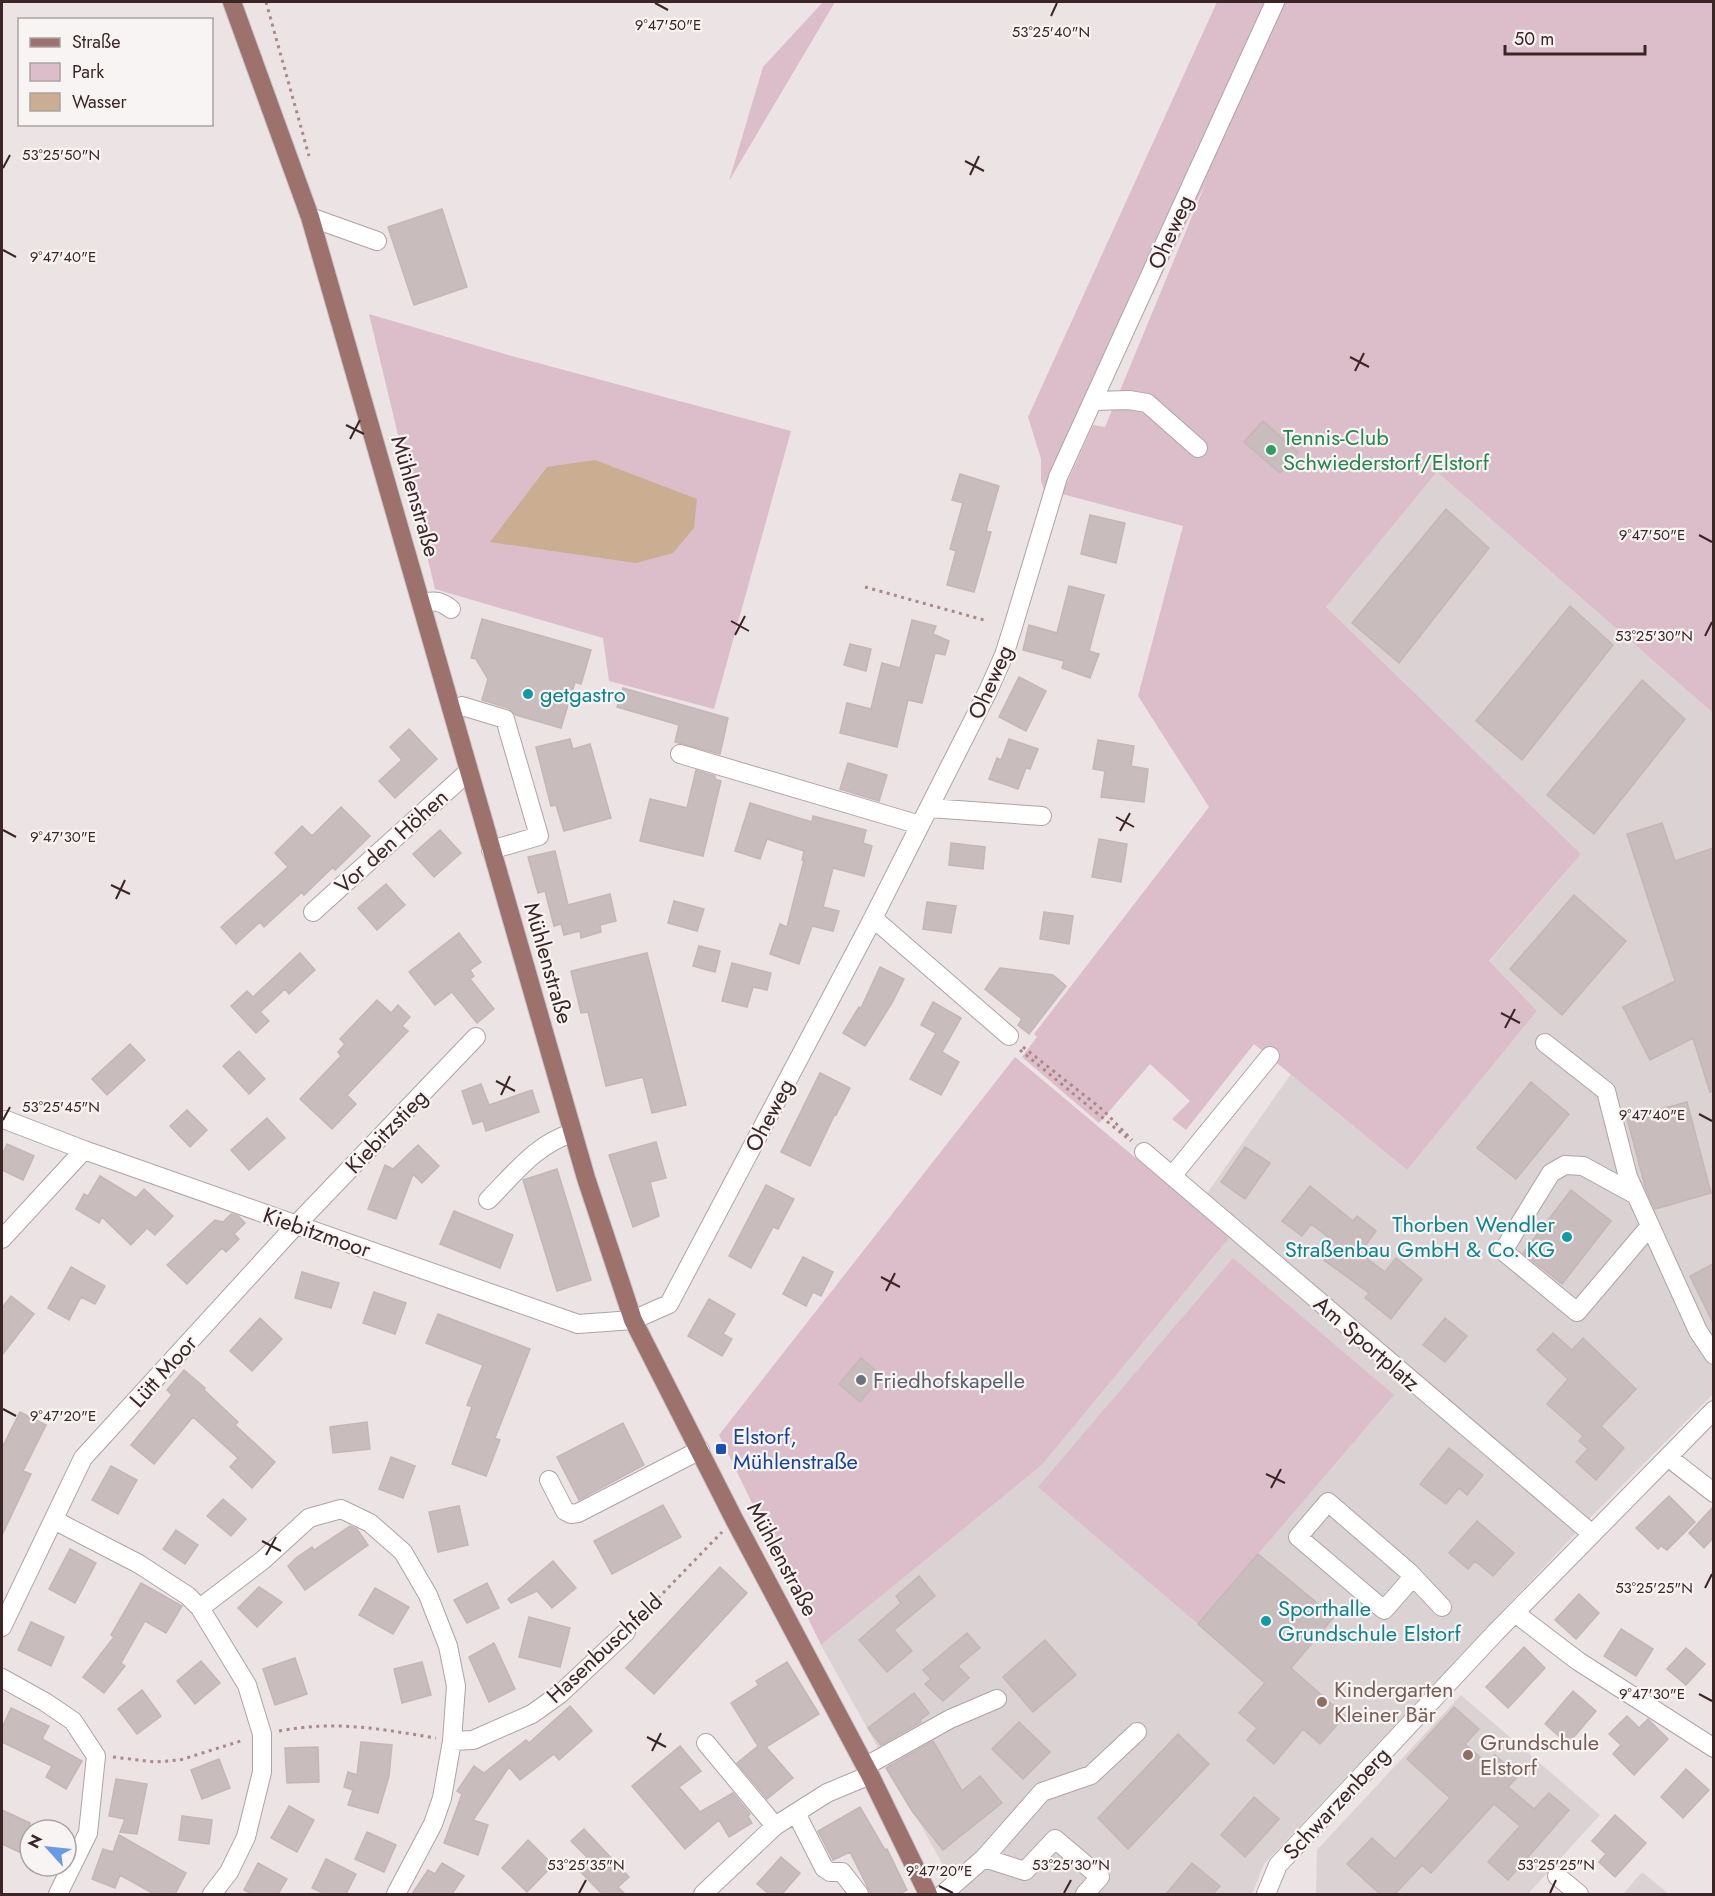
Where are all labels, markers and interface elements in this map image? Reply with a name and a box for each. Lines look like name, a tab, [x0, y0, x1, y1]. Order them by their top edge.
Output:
text: 9°47'50"E	[635, 14, 701, 36]
legend	[18, 18, 213, 126]
scale bar	[1505, 18, 1644, 56]
text: 53°25'40"N	[1012, 21, 1090, 43]
text: 50 m	[1514, 26, 1554, 52]
text: Straße	[72, 29, 120, 55]
text: Park	[72, 59, 104, 85]
text: Wasser	[72, 89, 127, 115]
text: 53°25'50"N	[22, 144, 100, 166]
street label: Oheweg	[1139, 190, 1201, 274]
text: 9°47'40"E	[30, 246, 96, 268]
place label: Tennis-Club Schwiederstorf/Elstorf	[1283, 421, 1490, 478]
street label: Mühlenstraße	[383, 432, 449, 560]
marker: Tennis-Club Schwiederstorf/Elstorf	[1264, 443, 1278, 457]
text: 9°47'50"E	[1619, 524, 1685, 546]
text: 53°25'30"N	[1615, 625, 1693, 647]
street label: Oheweg	[959, 640, 1021, 724]
place label: getgastro	[540, 678, 626, 710]
marker: getgastro	[521, 687, 535, 701]
street label: Vor den Höhen	[327, 781, 455, 901]
text: 9°47'30"E	[30, 826, 96, 848]
street label: Mühlenstraße	[516, 899, 582, 1027]
street label: Oheweg	[736, 1073, 802, 1157]
street label: Kiebitzstieg	[337, 1081, 435, 1181]
text: 53°25'45"N	[22, 1096, 100, 1118]
text: 9°47'40"E	[1619, 1104, 1685, 1126]
street label: Kiebitzmoor	[259, 1199, 376, 1265]
place label: Thorben Wendler Straßenbau GmbH & Co. KG	[1285, 1208, 1555, 1265]
marker: Thorben Wendler Straßenbau GmbH & Co. KG	[1560, 1230, 1574, 1244]
street label: Am Sportplatz	[1307, 1288, 1427, 1398]
street label: Lütt Moor	[122, 1327, 205, 1414]
place label: Friedhofskapelle	[873, 1364, 1025, 1396]
marker: Friedhofskapelle	[854, 1373, 868, 1387]
text: 9°47'20"E	[30, 1405, 96, 1427]
place label: Elstorf, Mühlenstraße	[733, 1420, 858, 1477]
marker: Elstorf, Mühlenstraße	[714, 1442, 728, 1456]
street label: Mühlenstraße	[740, 1496, 826, 1622]
text: 53°25'25"N	[1615, 1577, 1693, 1599]
street label: Hasenbuschfeld	[539, 1586, 669, 1710]
place label: Sporthalle Grundschule Elstorf	[1278, 1592, 1462, 1649]
marker: Sporthalle Grundschule Elstorf	[1259, 1614, 1273, 1628]
place label: Kindergarten Kleiner Bär	[1334, 1673, 1454, 1730]
text: 9°47'30"E	[1619, 1683, 1685, 1705]
marker: Kindergarten Kleiner Bär	[1315, 1695, 1329, 1709]
place label: Grundschule Elstorf	[1480, 1726, 1599, 1783]
street label: Schwarzenberg	[1275, 1739, 1397, 1867]
marker: Grundschule Elstorf	[1461, 1748, 1475, 1762]
north arrow	[18, 1818, 78, 1878]
text: N	[22, 1831, 48, 1852]
text: 53°25'35"N	[547, 1854, 625, 1876]
text: 53°25'30"N	[1032, 1854, 1110, 1876]
text: 53°25'25"N	[1517, 1854, 1595, 1876]
text: 9°47'20"E	[906, 1860, 972, 1882]

